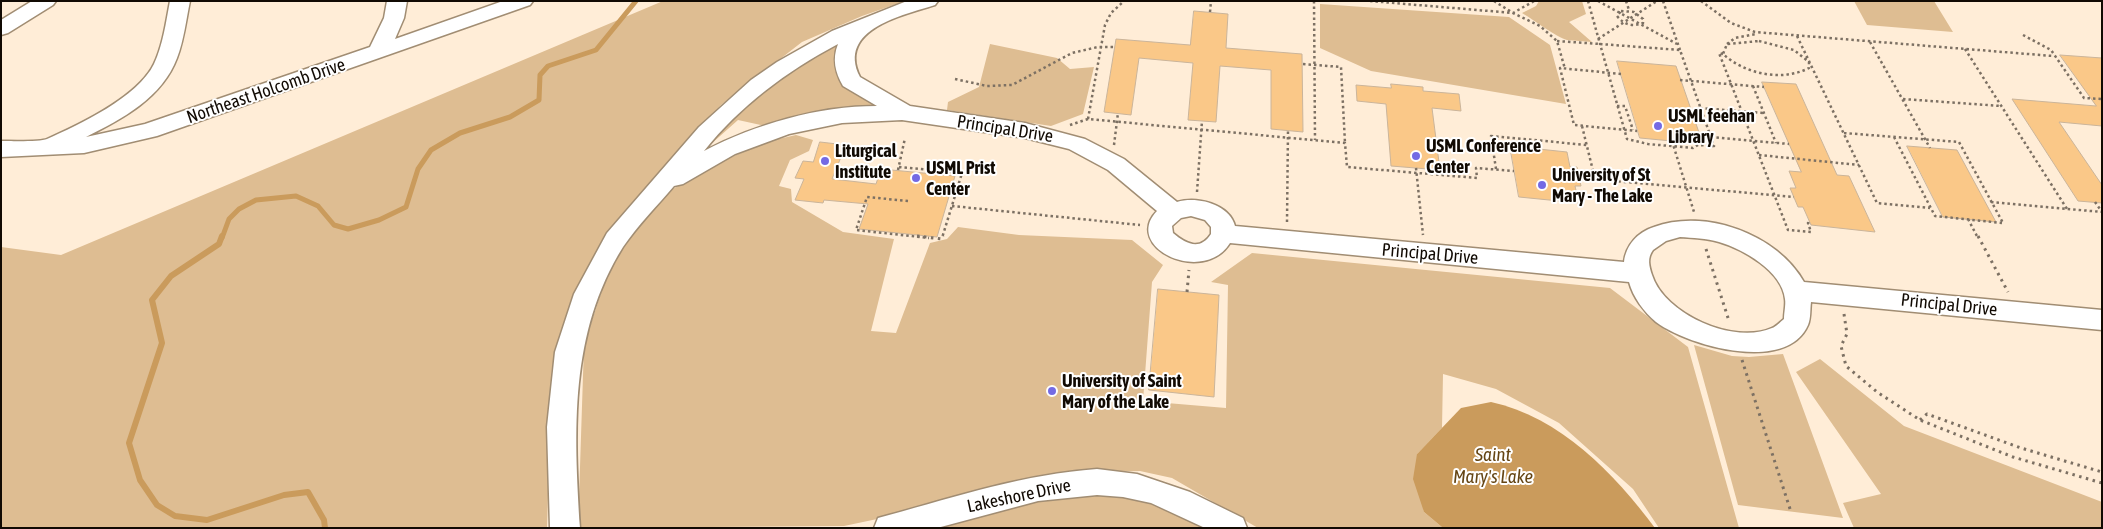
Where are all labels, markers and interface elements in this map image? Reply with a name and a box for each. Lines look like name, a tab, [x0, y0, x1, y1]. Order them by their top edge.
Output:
street label: Northeast Holcomb Drive	[184, 54, 348, 128]
place label: USML feehan Library	[1668, 105, 1755, 148]
street label: Principal Drive	[955, 111, 1055, 147]
marker: USML feehan Library	[1652, 120, 1664, 132]
place label: USML Conference Center	[1426, 135, 1541, 178]
place label: Liturgical Institute	[835, 140, 896, 182]
marker: USML Conference Center	[1410, 150, 1422, 162]
marker: Liturgical Institute	[819, 155, 831, 167]
place label: USML Prist Center	[926, 157, 995, 200]
place label: University of St Mary - The Lake	[1552, 164, 1653, 206]
marker: USML Prist Center	[910, 172, 922, 184]
marker: University of St Mary - The Lake	[1536, 179, 1548, 191]
street label: Principal Drive	[1381, 239, 1479, 269]
street label: Principal Drive	[1900, 289, 1998, 321]
place label: University of Saint Mary of the Lake	[1062, 370, 1182, 412]
marker: University of Saint Mary of the Lake	[1046, 385, 1058, 397]
water label: Saint Mary's Lake	[1453, 444, 1533, 488]
street label: Lakeshore Drive	[965, 474, 1073, 518]

